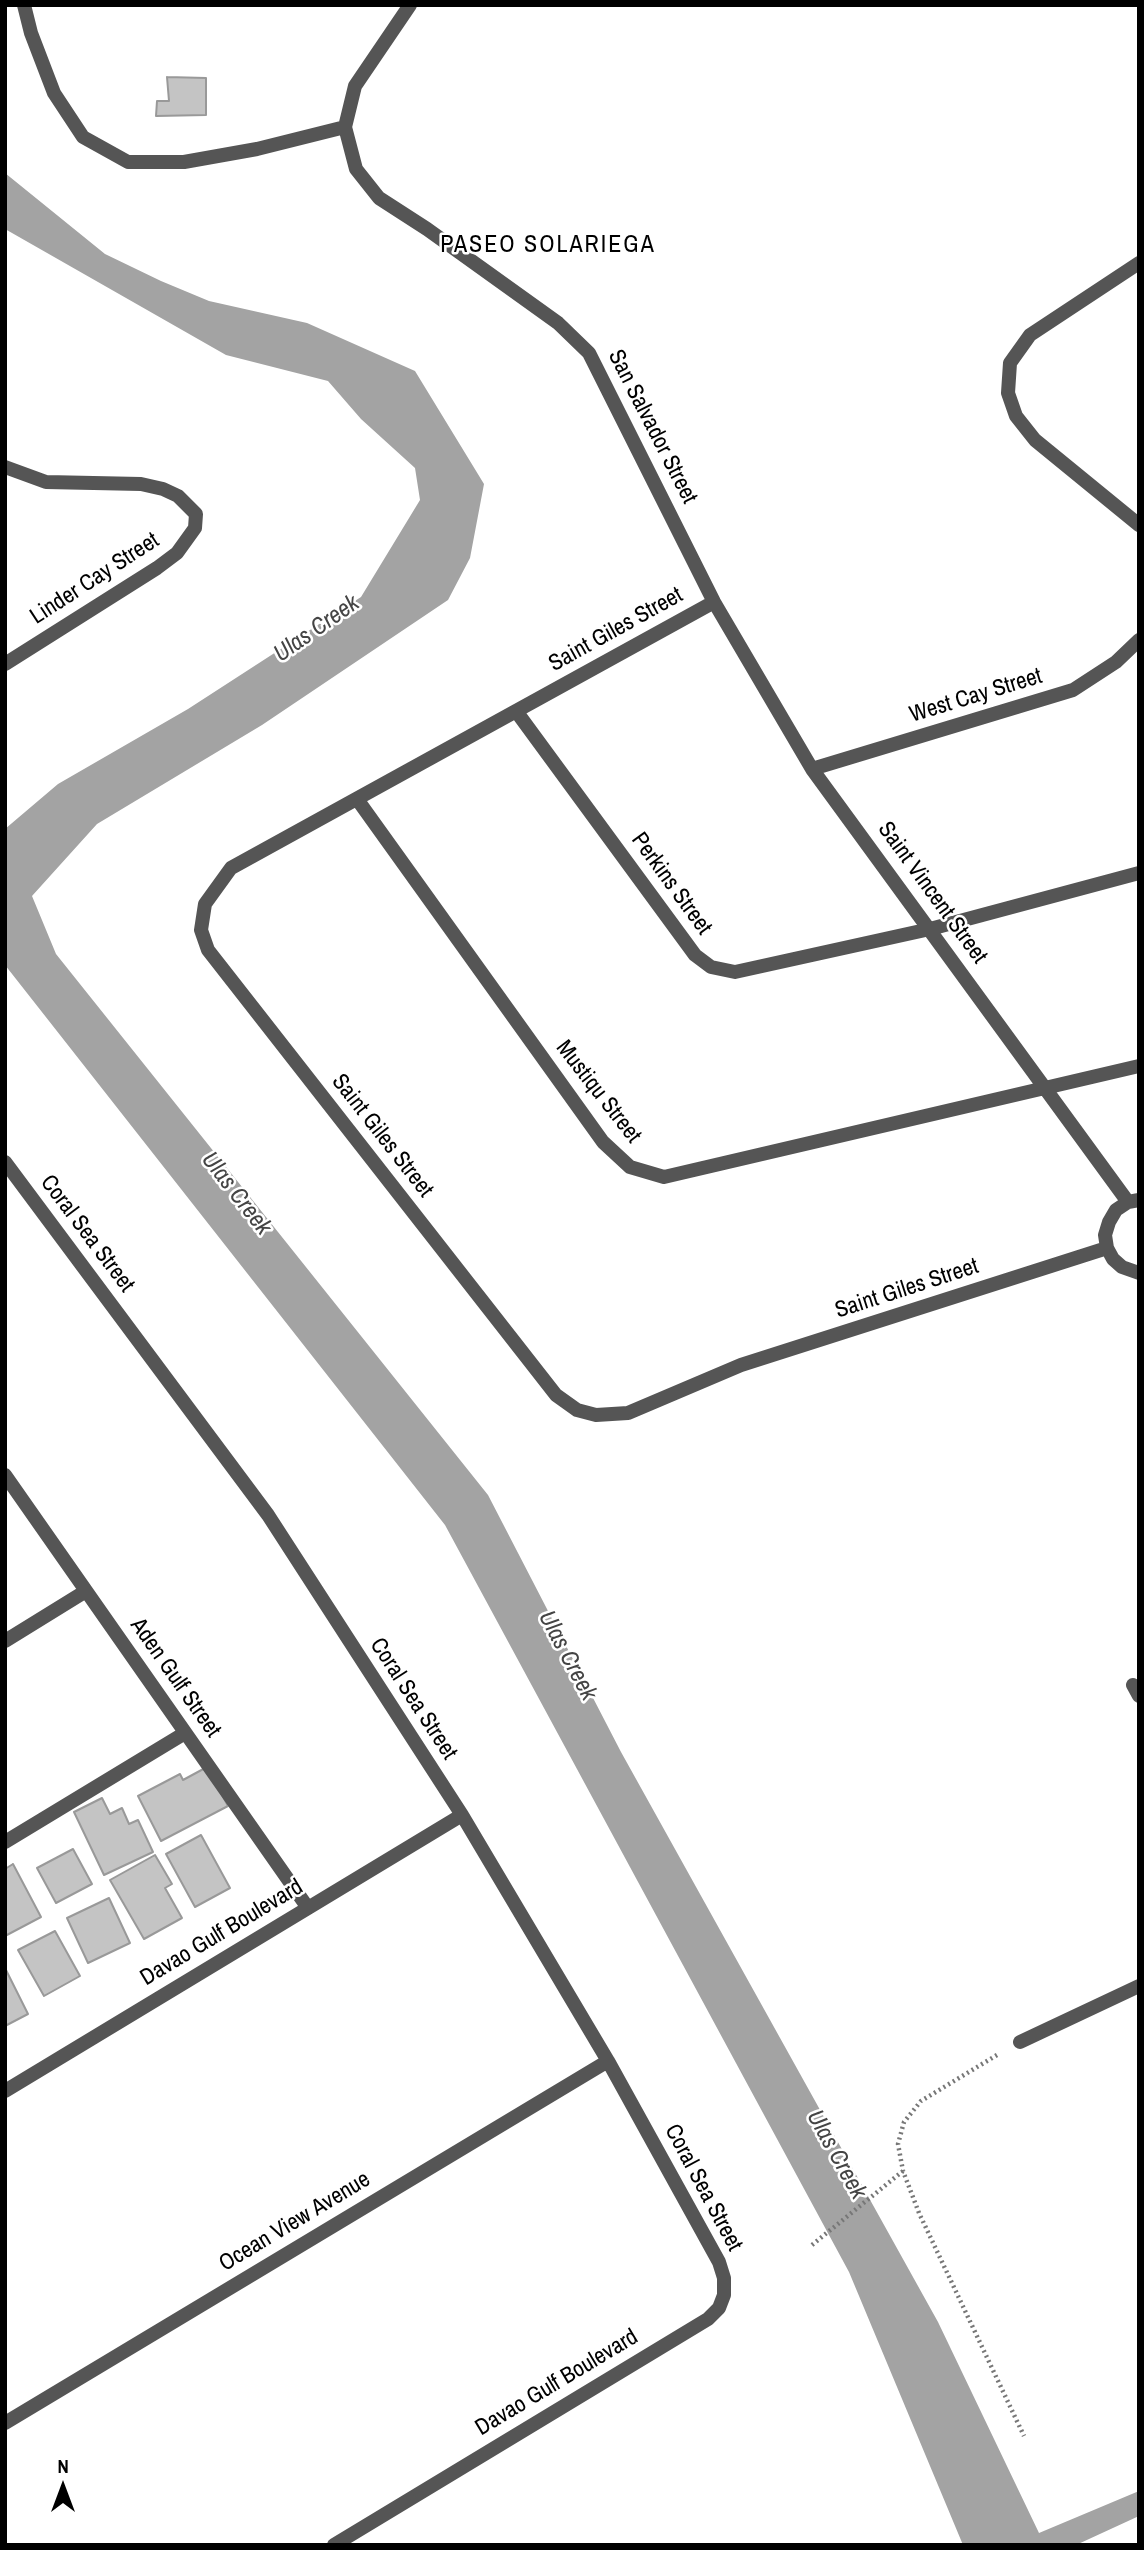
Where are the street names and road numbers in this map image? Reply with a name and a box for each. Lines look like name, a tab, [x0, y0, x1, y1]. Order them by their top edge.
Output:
street label: San Salvador Street	[601, 346, 703, 508]
street label: Linder Cay Street	[25, 527, 165, 631]
street label: Saint Giles Street	[544, 582, 688, 678]
street label: West Cay Street	[906, 663, 1046, 729]
street label: Saint Vincent Street	[871, 817, 993, 969]
street label: Perkins Street	[625, 828, 717, 940]
street label: Mustiqu Street	[549, 1035, 647, 1149]
street label: Saint Giles Street	[325, 1069, 439, 1203]
street label: Coral Sea Street	[34, 1170, 140, 1298]
street label: Saint Giles Street	[832, 1253, 982, 1325]
street label: Aden Gulf Street	[124, 1613, 226, 1743]
street label: Coral Sea Street	[363, 1633, 463, 1765]
street label: Davao Gulf Boulevard	[136, 1874, 308, 1992]
street label: Coral Sea Street	[658, 2120, 748, 2256]
street label: Ocean View Avenue	[214, 2166, 376, 2278]
street label: Davao Gulf Boulevard	[471, 2324, 643, 2442]

